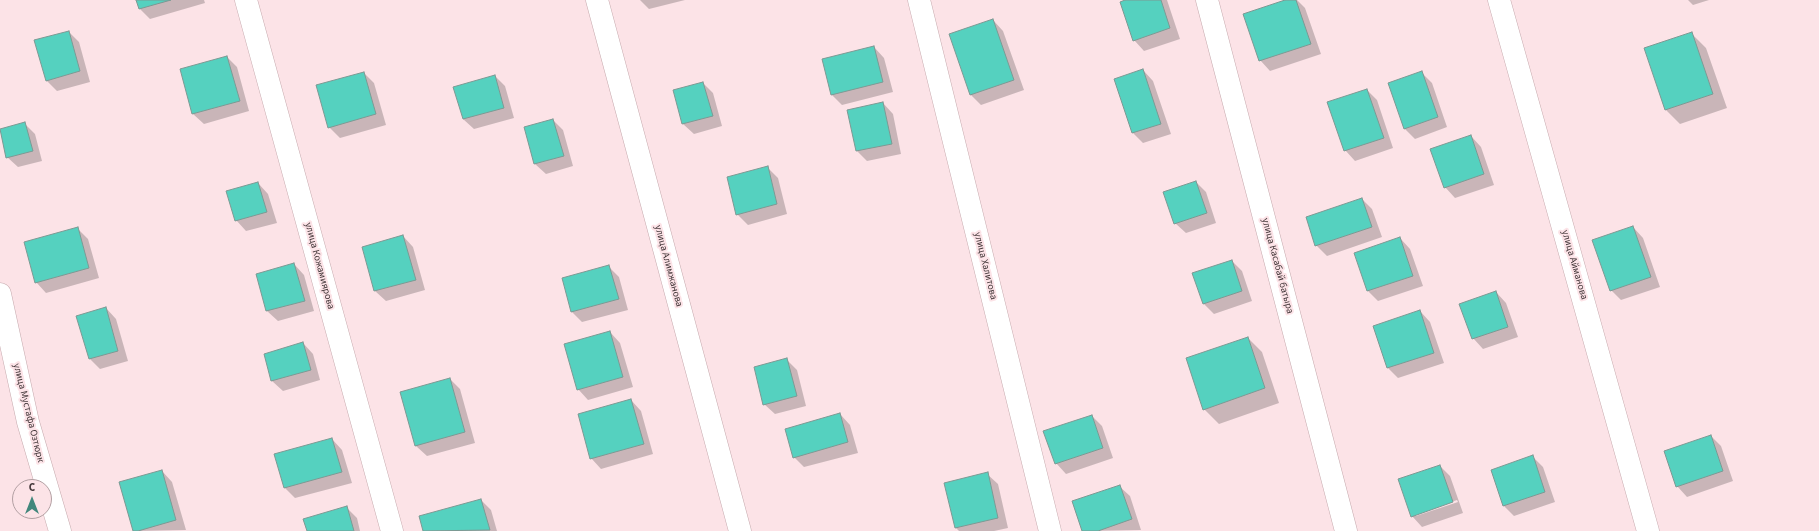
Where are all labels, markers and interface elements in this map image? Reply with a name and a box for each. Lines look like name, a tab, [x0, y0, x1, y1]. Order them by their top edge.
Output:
street label: улица Касабай батыра	[1258, 217, 1296, 315]
street label: улица Кожамиярова	[302, 221, 336, 311]
street label: улица Алимжанова	[651, 224, 685, 308]
street label: улица Айманова	[1558, 229, 1590, 301]
street label: улица Халитова	[971, 231, 999, 301]
street label: улица Мустафа Озтюрк	[10, 362, 46, 464]
north arrow	[12, 479, 52, 519]
text: С	[29, 480, 35, 495]

